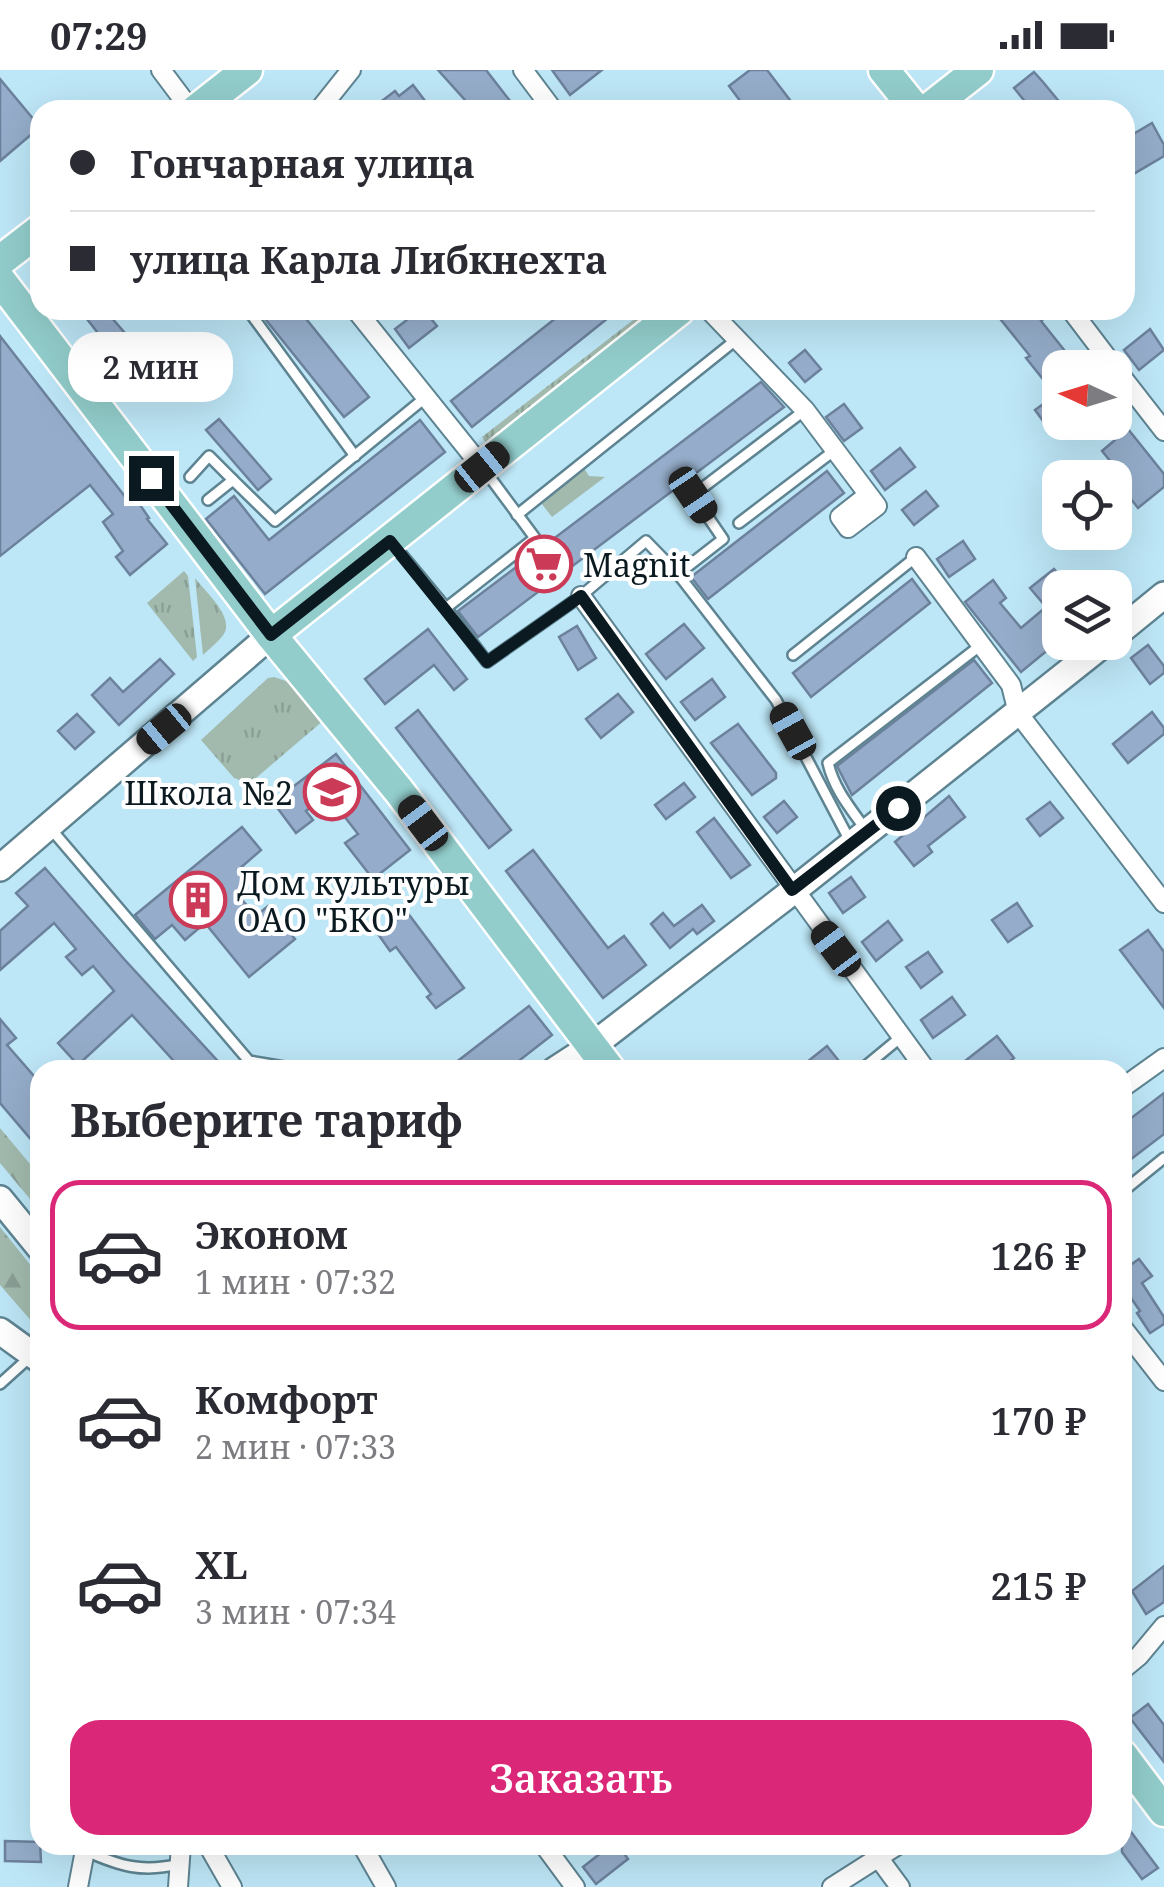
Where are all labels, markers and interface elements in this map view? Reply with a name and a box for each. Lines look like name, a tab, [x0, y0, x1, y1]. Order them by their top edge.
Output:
text: 07:29	[50, 9, 147, 61]
text: Гончарная улица	[130, 137, 475, 189]
text: улица Карла Либкнехта	[130, 233, 608, 285]
callout: 2 мин	[68, 333, 234, 403]
text: 2 мин	[102, 345, 199, 388]
north arrow	[1042, 350, 1132, 440]
map controls	[1042, 350, 1132, 660]
car	[449, 436, 515, 498]
route end	[129, 456, 174, 501]
button: locate	[1042, 460, 1132, 550]
car	[664, 462, 722, 528]
supermarket icon: Magnit	[514, 534, 574, 594]
place label: Magnit	[583, 543, 690, 586]
button: layers	[1042, 570, 1132, 660]
car	[765, 697, 821, 765]
car	[131, 698, 197, 760]
school or university icon: Школа №2	[302, 762, 362, 822]
place label: Школа №2	[124, 771, 293, 814]
route start	[876, 786, 921, 831]
car	[393, 790, 453, 856]
place label: Дом культуры ОАО "БКО"	[237, 861, 470, 941]
building icon: Дом культуры ОАО "БКО"	[168, 870, 228, 930]
car	[806, 916, 866, 982]
text: Выберите тариф	[70, 1089, 463, 1150]
text: Эконом	[195, 1208, 348, 1260]
icon: car	[75, 1210, 165, 1300]
text: 126 ₽	[991, 1229, 1087, 1281]
text: 1 мин · 07:32	[195, 1260, 396, 1303]
text: Комфорт	[195, 1373, 378, 1425]
icon: car	[75, 1375, 165, 1465]
text: 170 ₽	[991, 1394, 1087, 1446]
text: 2 мин · 07:33	[195, 1425, 396, 1468]
text: XL	[195, 1538, 248, 1590]
icon: car	[75, 1540, 165, 1630]
text: 215 ₽	[991, 1559, 1087, 1611]
text: 3 мин · 07:34	[195, 1590, 396, 1633]
button: Заказать	[70, 1720, 1092, 1835]

